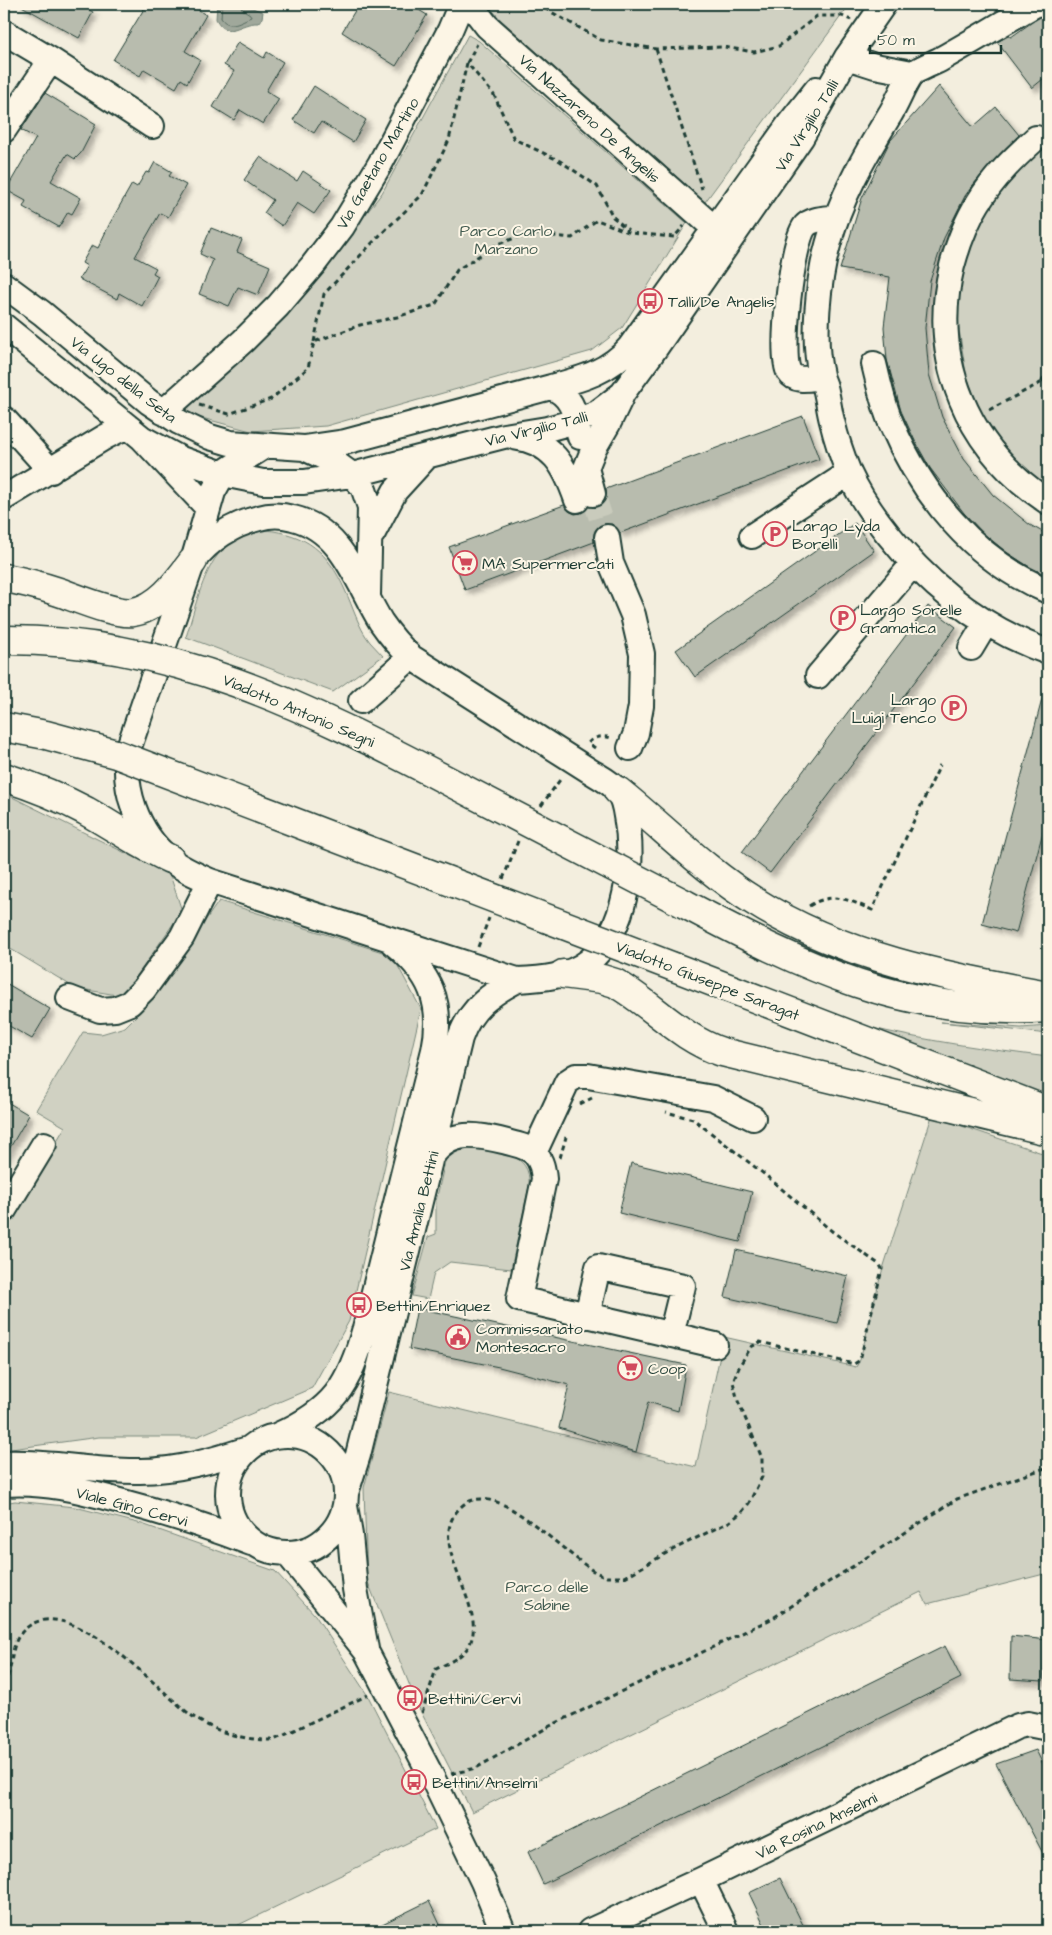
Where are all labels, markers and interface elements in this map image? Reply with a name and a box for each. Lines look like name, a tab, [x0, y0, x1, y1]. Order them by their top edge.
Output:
scale bar	[870, 22, 1001, 54]
text: 50 m	[877, 30, 915, 51]
street label: Via Nazzareno De Angelis	[513, 49, 665, 189]
street label: Via Virgilio Talli	[770, 75, 845, 176]
street label: Via Gaetano Martino	[331, 93, 425, 234]
park label: Parco Carlo Marzano	[460, 220, 552, 260]
bus stop icon: Talli/De Angelis	[637, 288, 663, 314]
place label: Talli/De Angelis	[668, 291, 774, 314]
street label: Via Ugo della Seta	[65, 331, 181, 429]
street label: Via Virgilio Talli	[483, 405, 591, 453]
place label: Largo Lyda Borelli	[792, 515, 880, 555]
parking icon: Largo Lyda Borelli	[762, 521, 788, 547]
supermarket icon: MA Supermercati	[452, 550, 478, 576]
place label: MA Supermercati	[482, 553, 614, 575]
place label: Largo Sorelle Gramatica	[860, 599, 963, 639]
parking icon: Largo Sorelle Gramatica	[830, 605, 856, 631]
street label: Viadotto Antonio Segni	[219, 669, 379, 754]
place label: Largo Luigi Tenco	[852, 689, 936, 730]
parking icon: Largo Luigi Tenco	[941, 695, 967, 721]
street label: Viadotto Giuseppe Saragat	[612, 936, 803, 1027]
street label: Via Amalia Bettini	[393, 1148, 445, 1274]
bus stop icon: Bettini/Enriquez	[346, 1292, 372, 1318]
place label: Bettini/Enriquez	[376, 1295, 491, 1317]
place label: Commissariato Montesacro	[476, 1318, 583, 1358]
public building icon: Commissariato Montesacro	[445, 1324, 471, 1350]
supermarket icon: Coop	[617, 1355, 643, 1381]
place label: Coop	[648, 1358, 686, 1380]
street label: Viale Gino Cervi	[74, 1482, 190, 1533]
park label: Parco delle Sabine	[505, 1576, 589, 1616]
bus stop icon: Bettini/Cervi	[397, 1685, 423, 1711]
place label: Bettini/Cervi	[428, 1688, 521, 1710]
bus stop icon: Bettini/Anselmi	[401, 1769, 427, 1795]
place label: Bettini/Anselmi	[432, 1772, 538, 1794]
street label: Via Rosina Anselmi	[752, 1787, 881, 1865]

